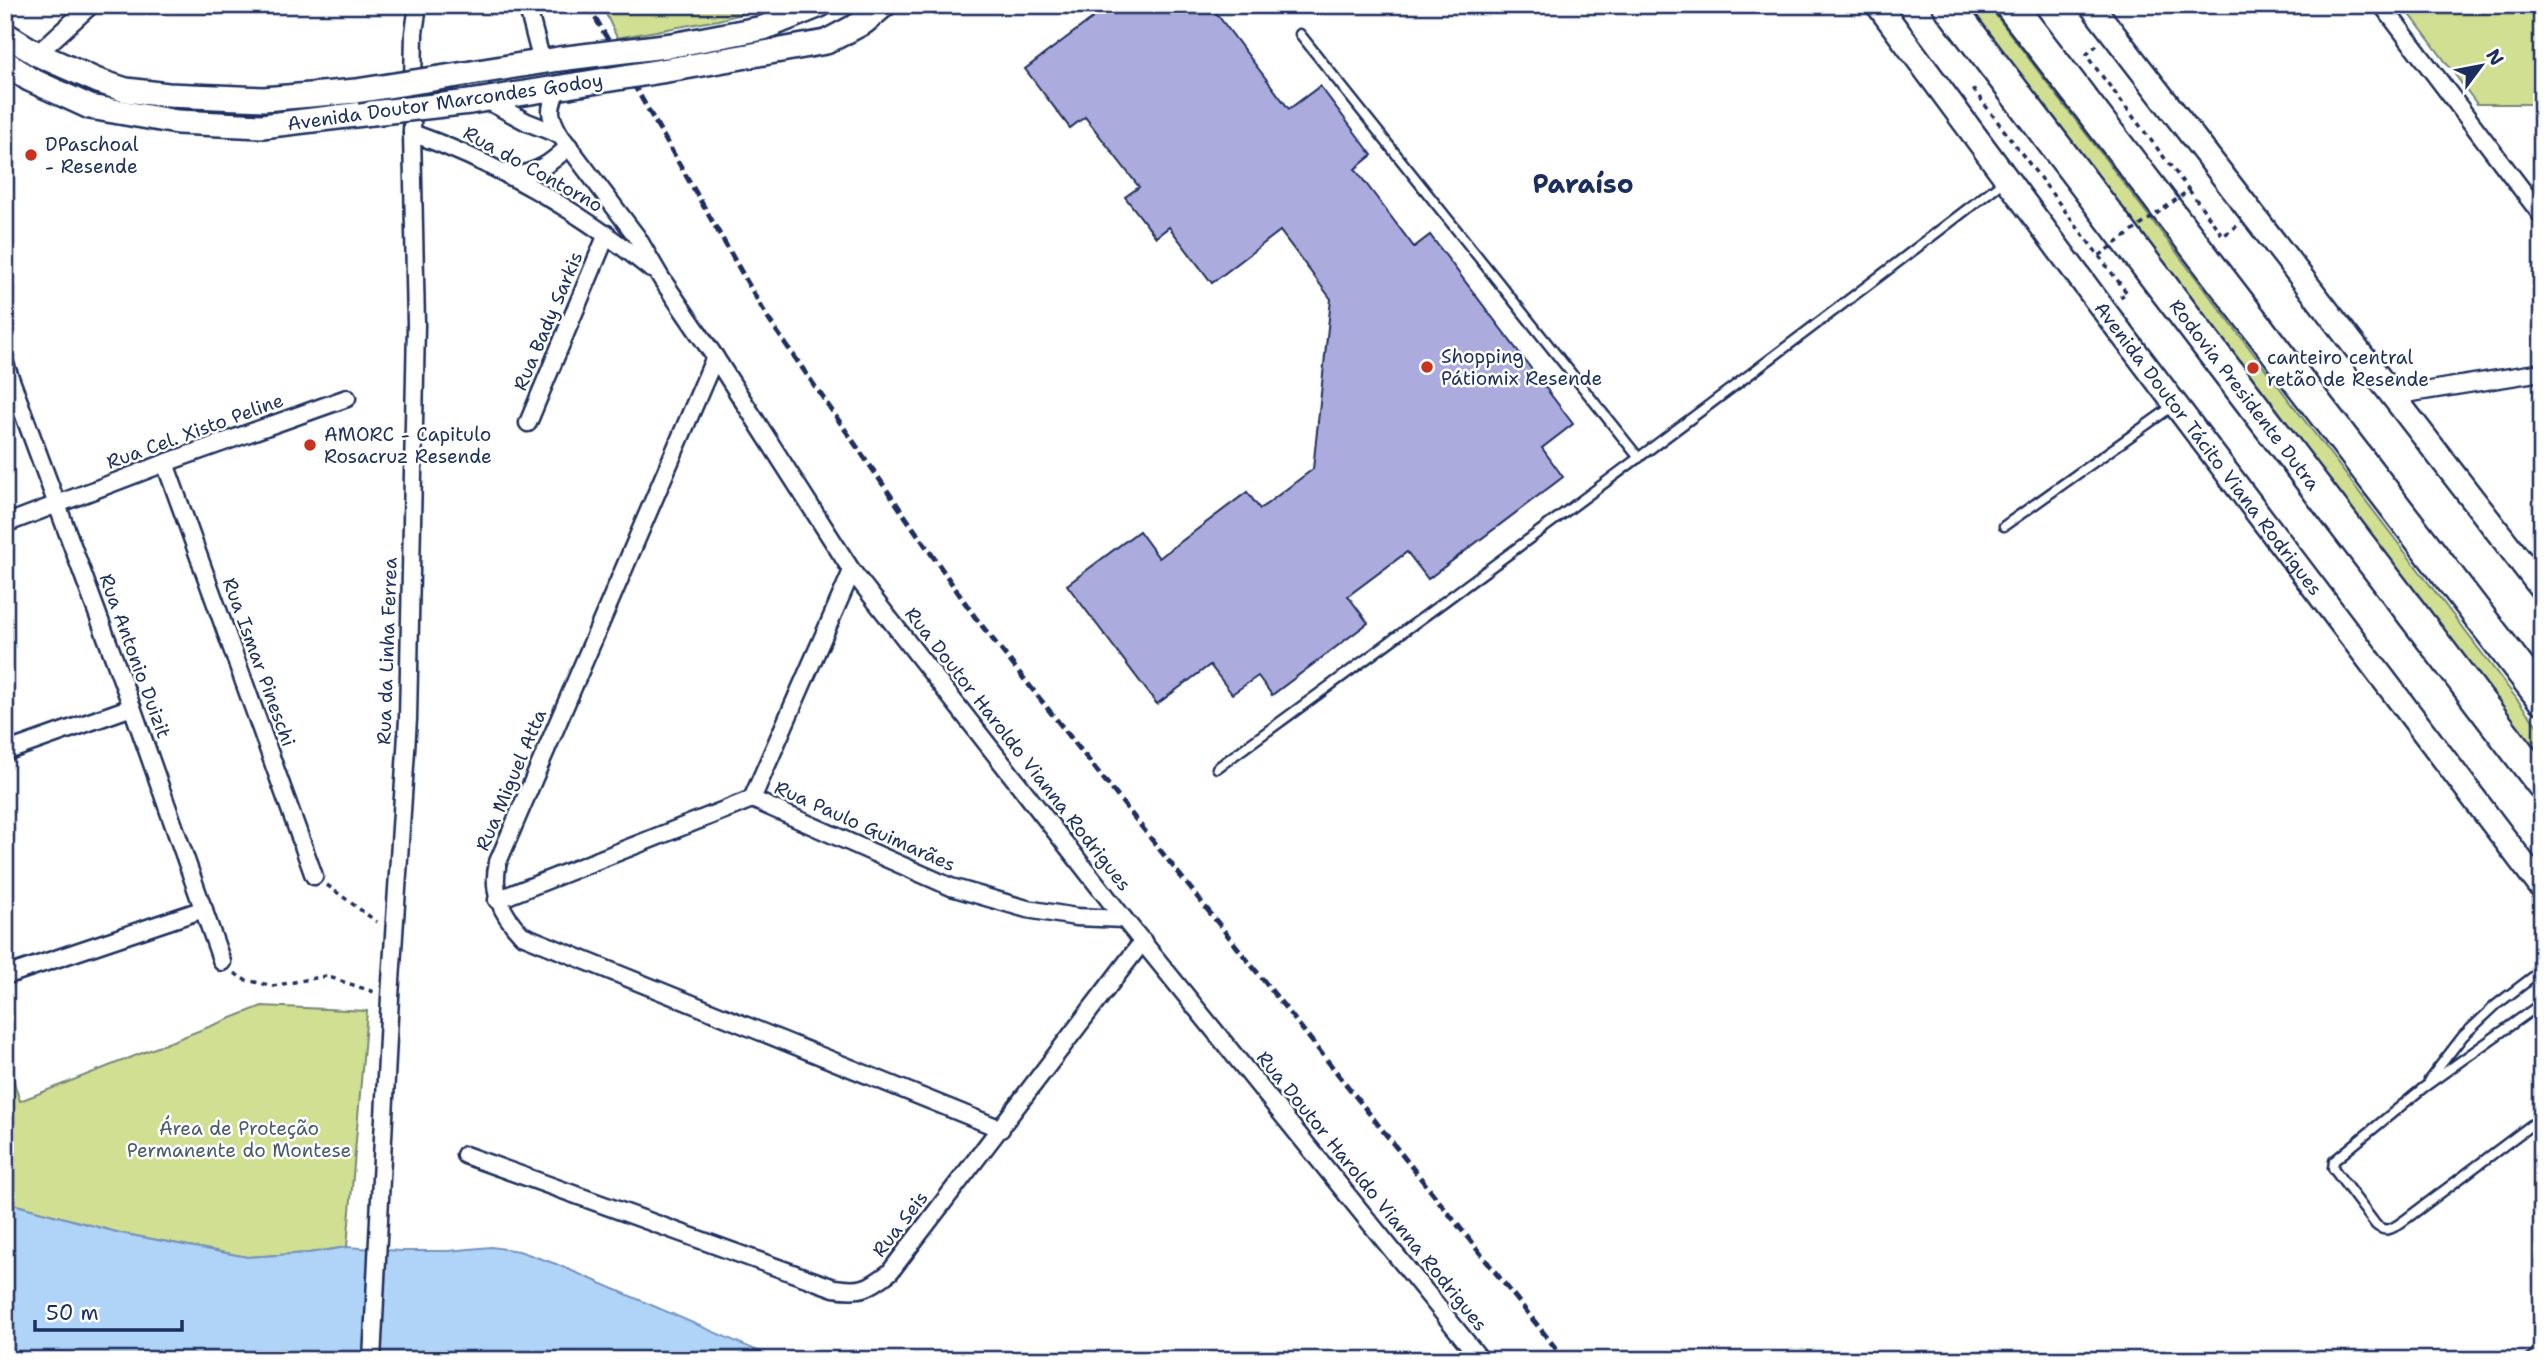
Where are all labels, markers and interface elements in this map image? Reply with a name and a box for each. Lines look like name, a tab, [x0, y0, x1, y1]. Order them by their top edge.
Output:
north arrow	[2446, 32, 2516, 102]
text: N	[2480, 44, 2510, 70]
street label: Avenida Doutor Marcondes Godoy	[286, 67, 604, 137]
street label: Rua do Contorno	[459, 120, 607, 218]
place label: DPaschoal - Resende	[45, 132, 139, 179]
marker: DPaschoal - Resende	[23, 147, 39, 163]
district label: Paraíso	[1532, 166, 1634, 201]
street label: Rua Bady Sarkis	[507, 248, 589, 394]
street label: Rodovia Presidente Dutra	[2164, 294, 2326, 495]
street label: Avenida Doutor Tácito Viana Rodrigues	[2089, 296, 2328, 600]
place label: Shopping Pátiomix Resende	[1441, 344, 1602, 391]
place label: canteiro central retão de Resende	[2267, 345, 2429, 392]
marker: Shopping Pátiomix Resende	[1419, 359, 1435, 375]
marker: canteiro central retão de Resende	[2245, 360, 2261, 376]
street label: Rua Cel. Xisto Peline	[103, 387, 287, 475]
place label: AMORC - Capitulo Rosacruz Resende	[324, 422, 492, 469]
marker: AMORC - Capitulo Rosacruz Resende	[302, 437, 318, 453]
street label: Rua da Linha Ferrea	[371, 557, 403, 745]
street label: Rua Antonio Duizit	[94, 570, 176, 742]
street label: Rua Ismar Pineschi	[217, 574, 301, 750]
street label: Rua Doutor Haroldo Vianna Rodrigues	[899, 602, 1137, 896]
street label: Rua Miguel Atta	[470, 705, 552, 855]
street label: Rua Paulo Guimarães	[771, 775, 959, 877]
street label: Rua Doutor Haroldo Vianna Rodrigues	[1251, 1046, 1493, 1336]
park label: Área de Proteção Permanente do Montese	[127, 1115, 351, 1163]
street label: Rua Seis	[866, 1186, 934, 1262]
scale bar	[35, 1288, 182, 1332]
text: 50 m	[46, 1299, 99, 1327]

